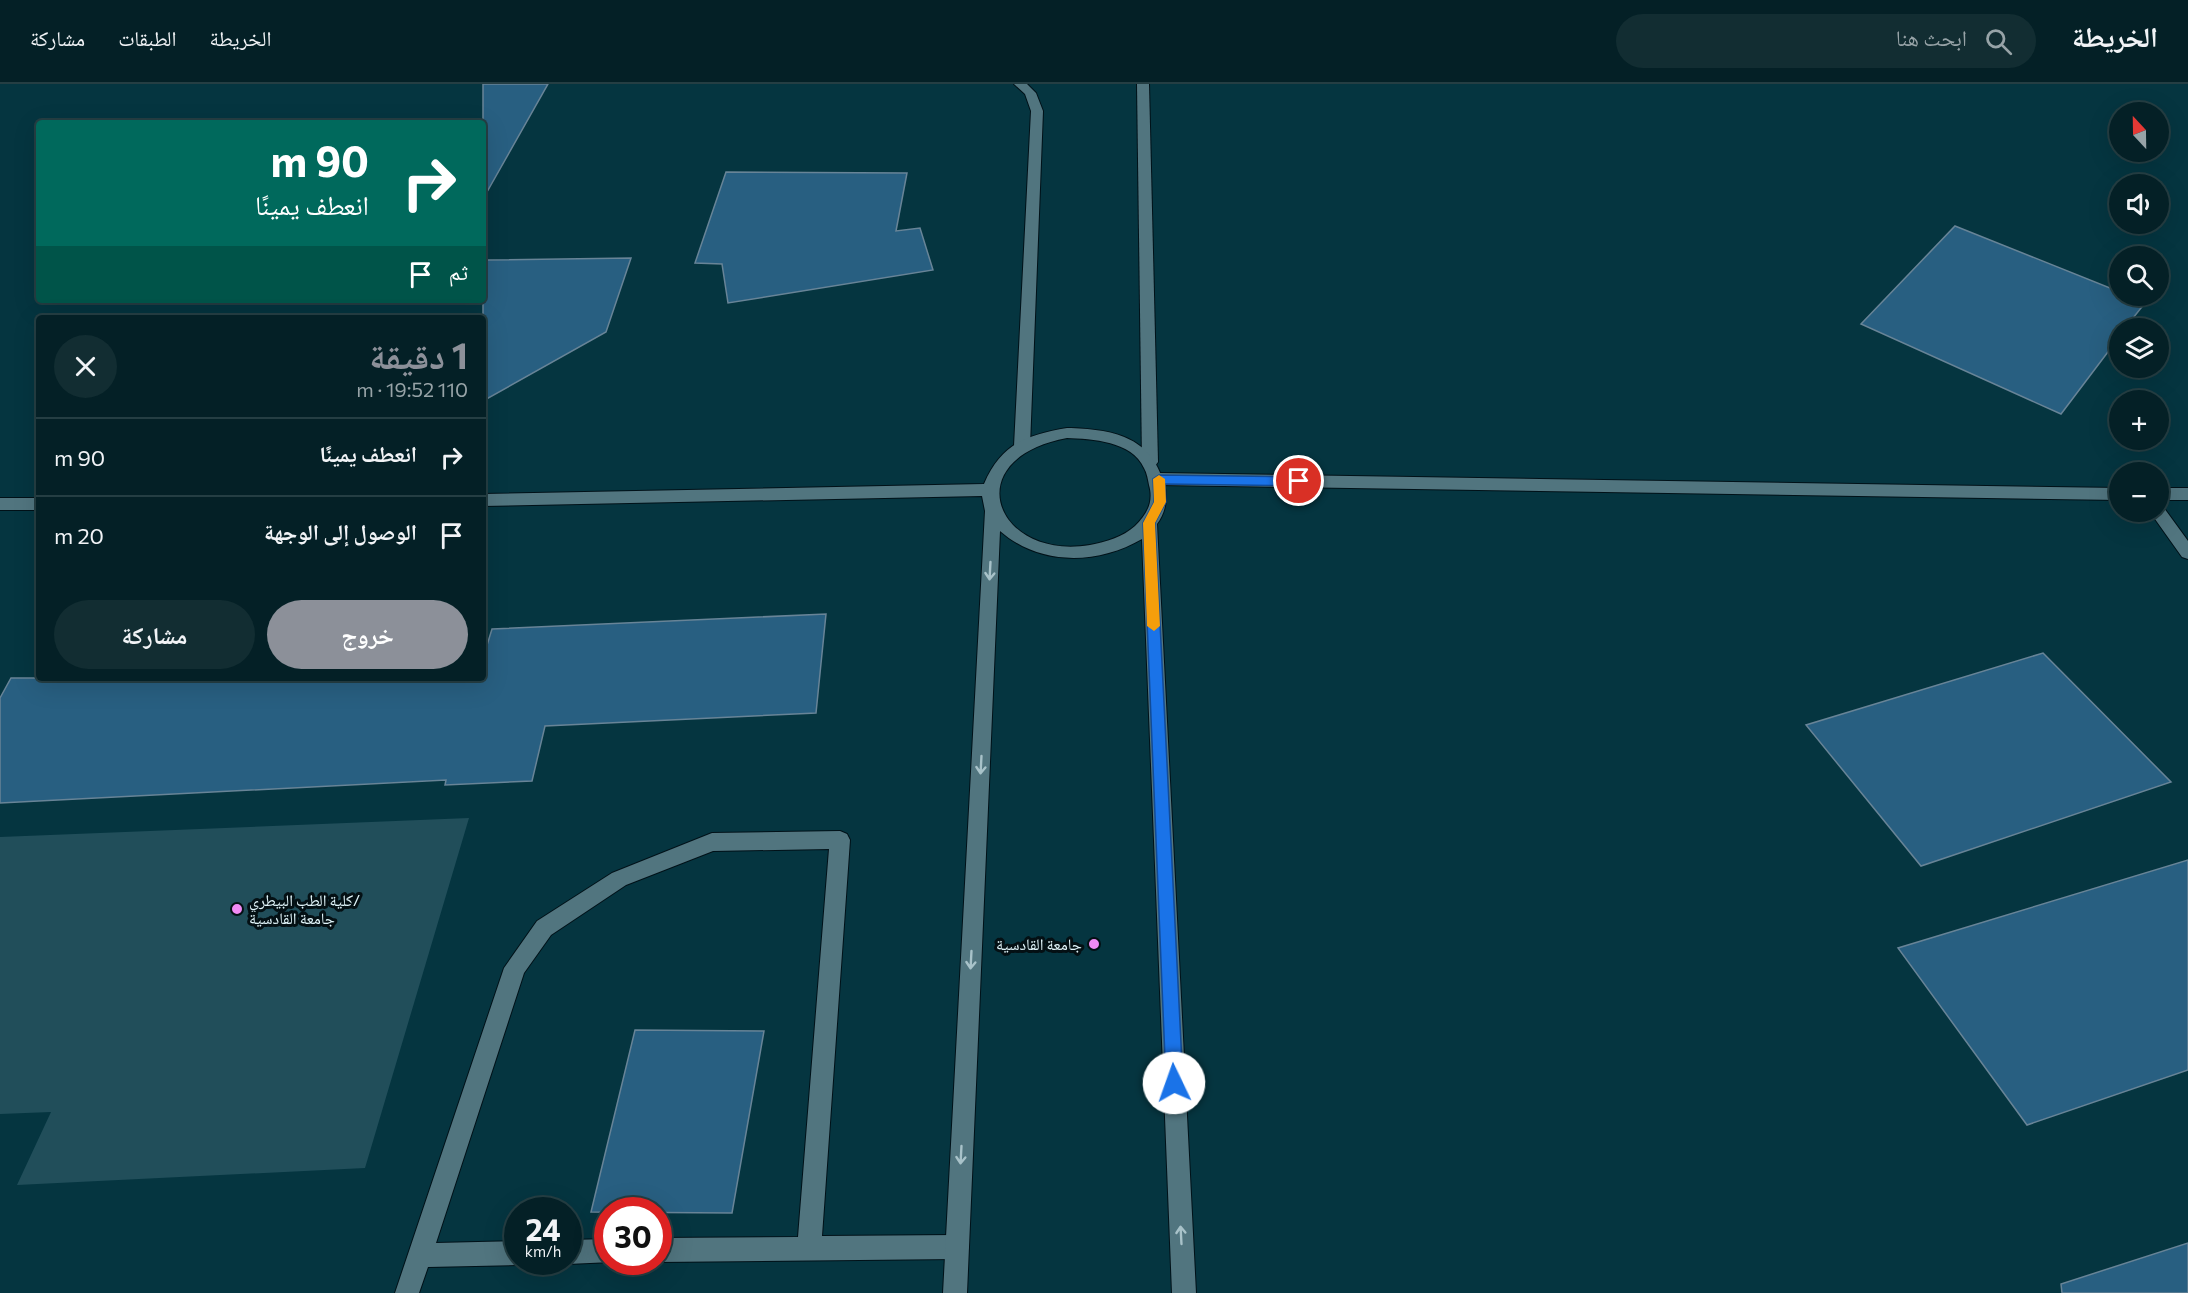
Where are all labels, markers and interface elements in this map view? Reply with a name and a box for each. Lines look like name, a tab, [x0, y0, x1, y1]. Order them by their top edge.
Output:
search box	[1616, 14, 2036, 68]
text: الخريطة	[2072, 19, 2158, 53]
text: ابحث هنا	[1896, 24, 1967, 51]
text: مشاركة	[30, 25, 85, 50]
text: الطبقات	[118, 25, 177, 50]
text: الخريطة	[210, 25, 271, 50]
icon: search	[1982, 25, 2015, 58]
north arrow	[2109, 102, 2169, 162]
map controls	[2109, 102, 2169, 522]
text: 90 m	[270, 134, 369, 186]
icon: right	[390, 144, 468, 222]
button: sound	[2109, 174, 2169, 234]
text: انعطف يمينًا	[255, 188, 369, 221]
button: search	[2109, 246, 2169, 306]
icon: arrive	[404, 258, 437, 291]
text: ثم	[449, 258, 468, 285]
button: layers	[2109, 318, 2169, 378]
text: 1 دقيقة	[369, 332, 468, 376]
button: close	[54, 335, 117, 398]
text: 110 m · 19:52	[356, 377, 468, 401]
button: +	[2109, 390, 2169, 450]
text: انعطف يمينًا	[319, 440, 417, 467]
icon: right	[435, 441, 468, 474]
text: 90 m	[54, 444, 105, 471]
pin	[1273, 455, 1324, 506]
button: −	[2109, 462, 2169, 522]
icon: arrive	[1282, 464, 1315, 497]
text: الوصول إلى الوجهة	[264, 518, 417, 545]
icon: arrive	[435, 519, 468, 552]
text: 20 m	[54, 522, 104, 549]
one-way arrow	[985, 560, 996, 580]
button: مشاركة	[54, 600, 255, 669]
button: خروج	[267, 600, 468, 669]
one-way arrow	[975, 755, 986, 775]
place label: كلية الطب البيطري/ جامعة القادسية	[249, 890, 360, 927]
marker: كلية الطب البيطري/ جامعة القادسية	[230, 902, 244, 916]
place label: جامعة القادسية	[996, 934, 1082, 953]
marker: جامعة القادسية	[1087, 937, 1101, 951]
one-way arrow	[965, 950, 976, 970]
position arrow	[1142, 1051, 1206, 1115]
one-way arrow	[956, 1145, 967, 1165]
speed limit sign: 30	[594, 1197, 672, 1275]
text: 24	[525, 1210, 561, 1247]
one-way arrow	[1175, 1225, 1187, 1245]
text: km/h	[525, 1242, 561, 1260]

